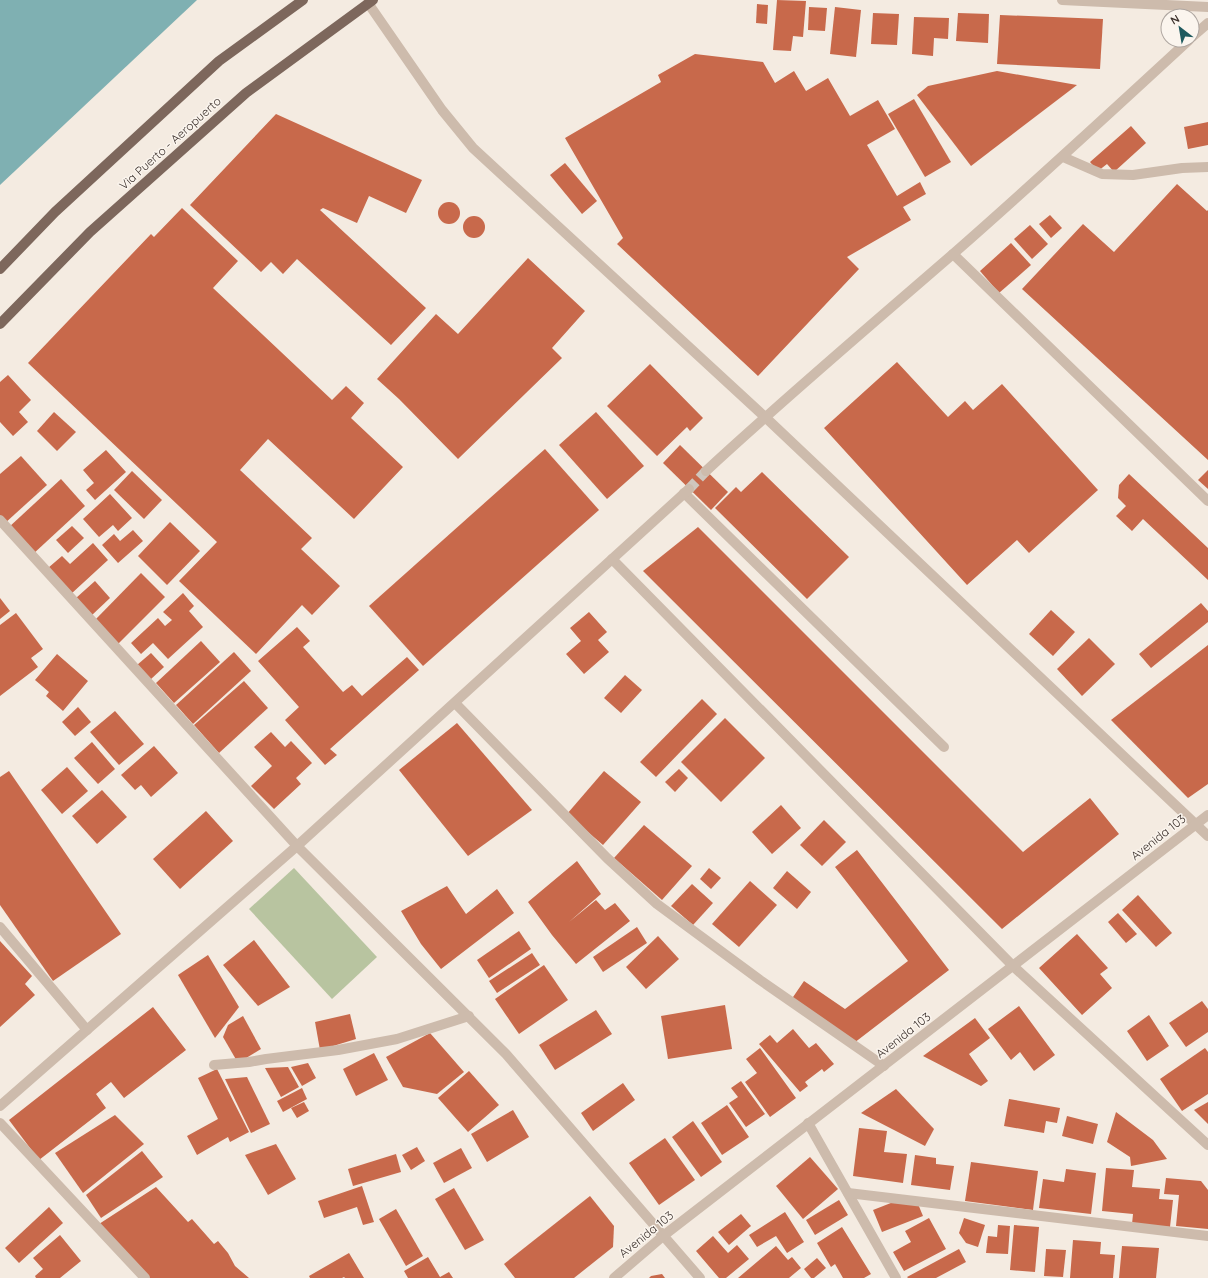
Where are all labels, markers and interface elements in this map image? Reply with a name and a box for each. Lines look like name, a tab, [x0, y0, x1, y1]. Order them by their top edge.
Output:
north arrow	[1160, 8, 1200, 48]
text: N	[1168, 11, 1182, 28]
street label: Via Puerto - Aeropuerto	[116, 93, 224, 193]
street label: Avenida 103	[1127, 811, 1189, 863]
street label: Avenida 103	[872, 1009, 934, 1061]
street label: Avenida 103	[616, 1207, 676, 1261]

